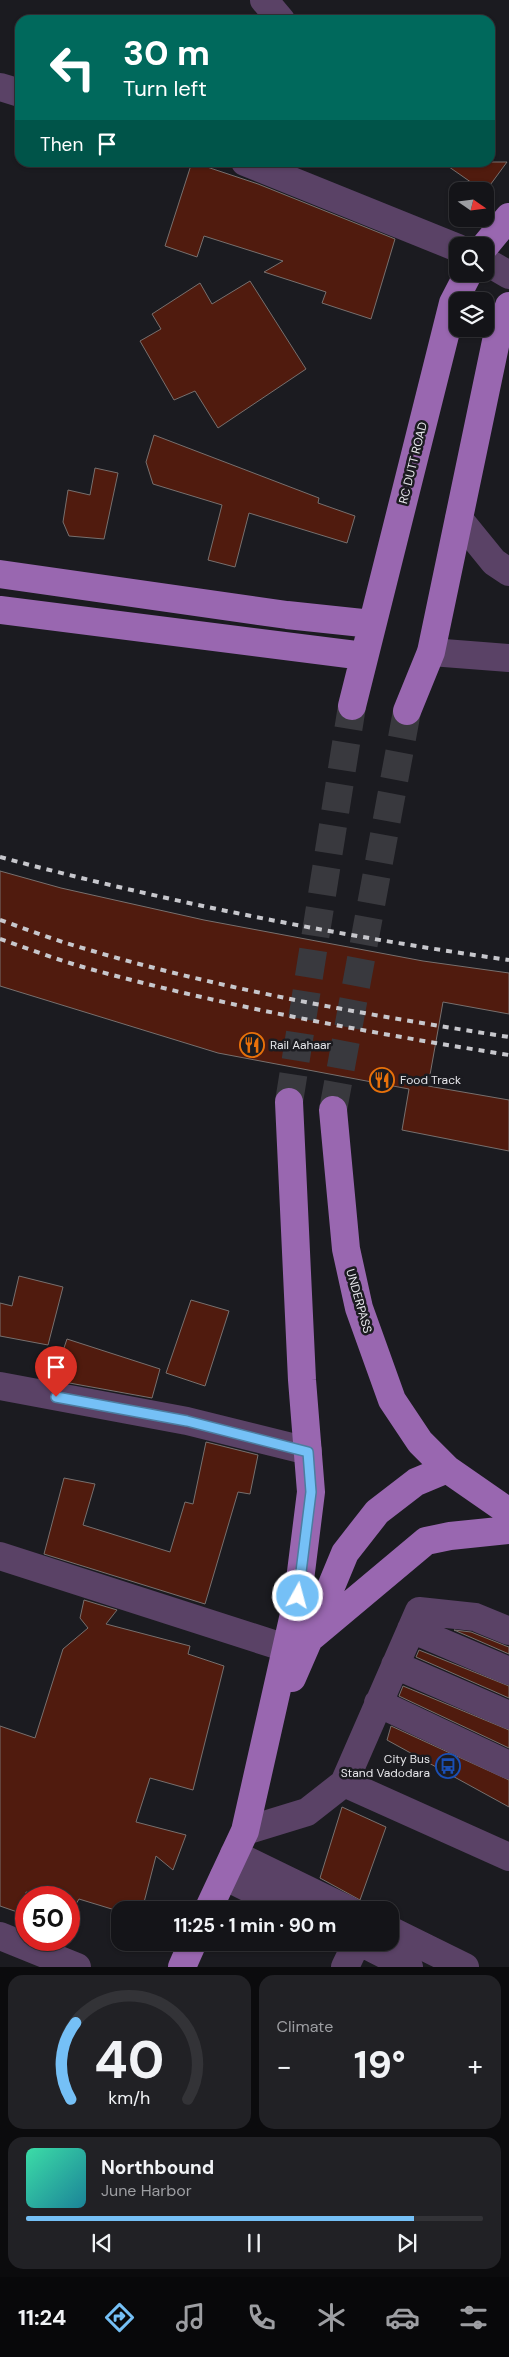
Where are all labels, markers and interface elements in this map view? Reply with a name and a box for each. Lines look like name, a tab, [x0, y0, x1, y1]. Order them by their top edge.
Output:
text: 30 m	[123, 30, 210, 76]
icon: left	[40, 35, 105, 100]
text: Turn left	[123, 74, 207, 103]
icon: arrive	[93, 130, 121, 158]
text: Then	[40, 132, 83, 157]
north arrow	[449, 182, 494, 228]
map controls	[449, 182, 494, 337]
button: search	[449, 237, 494, 282]
button: layers	[449, 292, 494, 337]
street label: RC DUTT ROAD	[395, 420, 431, 506]
restaurant icon: Rail Aahaar	[239, 1032, 265, 1058]
place label: Rail Aahaar	[270, 1037, 331, 1053]
restaurant icon: Food Track	[369, 1067, 395, 1093]
place label: Food Track	[400, 1072, 461, 1088]
street label: UNDERPASS	[342, 1267, 376, 1335]
pin	[35, 1346, 77, 1397]
icon: arrive	[42, 1353, 70, 1381]
position arrow	[271, 1569, 323, 1621]
place label: City Bus Stand Vadodara	[341, 1751, 430, 1781]
bus stop icon: City Bus Stand Vadodara	[435, 1753, 461, 1779]
speed limit sign: 50	[15, 1886, 80, 1951]
text: 11:25 · 1 min · 90 m	[174, 1913, 336, 1938]
text: Climate	[277, 2016, 333, 2037]
text: 40	[94, 2026, 164, 2094]
text: 19°	[354, 2040, 406, 2090]
text: −	[277, 2048, 292, 2085]
text: +	[468, 2048, 483, 2085]
text: km/h	[108, 2086, 150, 2110]
text: Northbound	[101, 2155, 214, 2180]
text: June Harbor	[101, 2180, 192, 2201]
icon: previous	[88, 2229, 116, 2257]
icon: pause	[240, 2229, 268, 2257]
icon: next	[393, 2229, 421, 2257]
icon: directions	[102, 2300, 137, 2335]
icon: music	[173, 2300, 208, 2335]
icon: phone	[244, 2300, 279, 2335]
icon: climate	[314, 2300, 349, 2335]
icon: car	[385, 2300, 420, 2335]
icon: filters	[456, 2300, 491, 2335]
text: 11:24	[18, 2303, 66, 2332]

